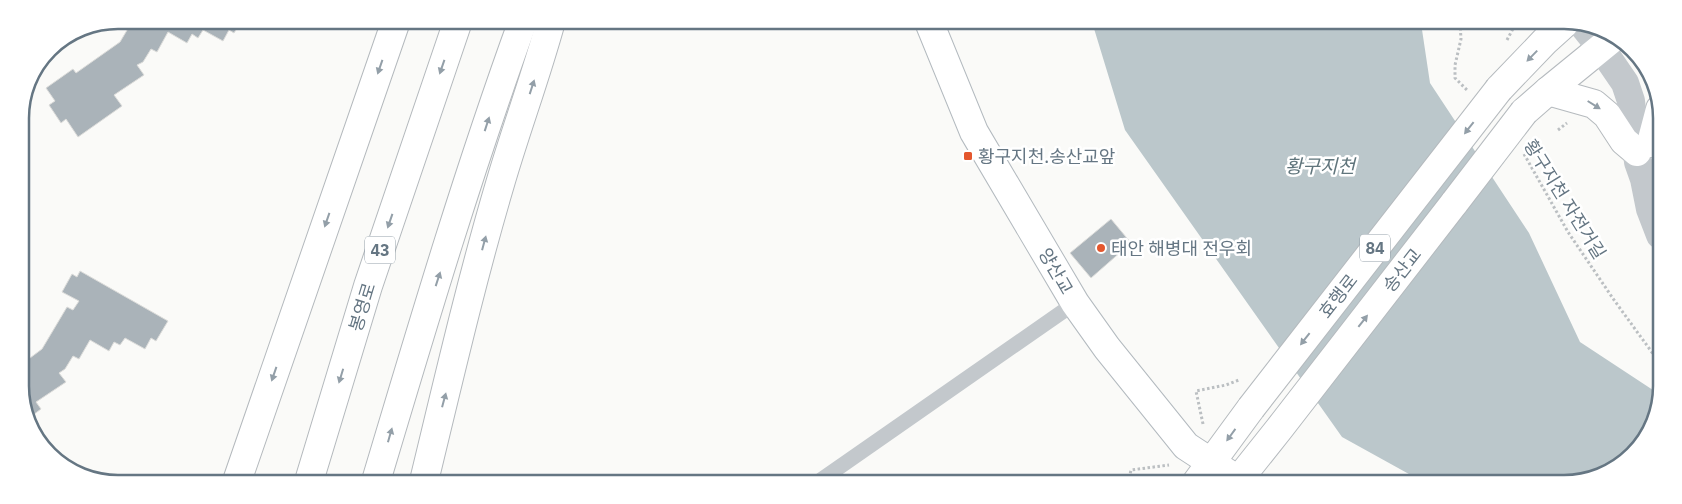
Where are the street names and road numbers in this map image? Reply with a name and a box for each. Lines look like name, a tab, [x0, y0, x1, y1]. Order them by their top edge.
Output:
street label: 황구지천 자전거길	[1519, 135, 1611, 263]
road number: 84	[1360, 234, 1390, 262]
road number: 43	[365, 236, 395, 264]
street label: 송산교	[1378, 243, 1426, 297]
street label: 양산교	[1034, 244, 1078, 298]
street label: 효행로	[1314, 269, 1362, 323]
street label: 봉영로	[344, 280, 380, 334]

